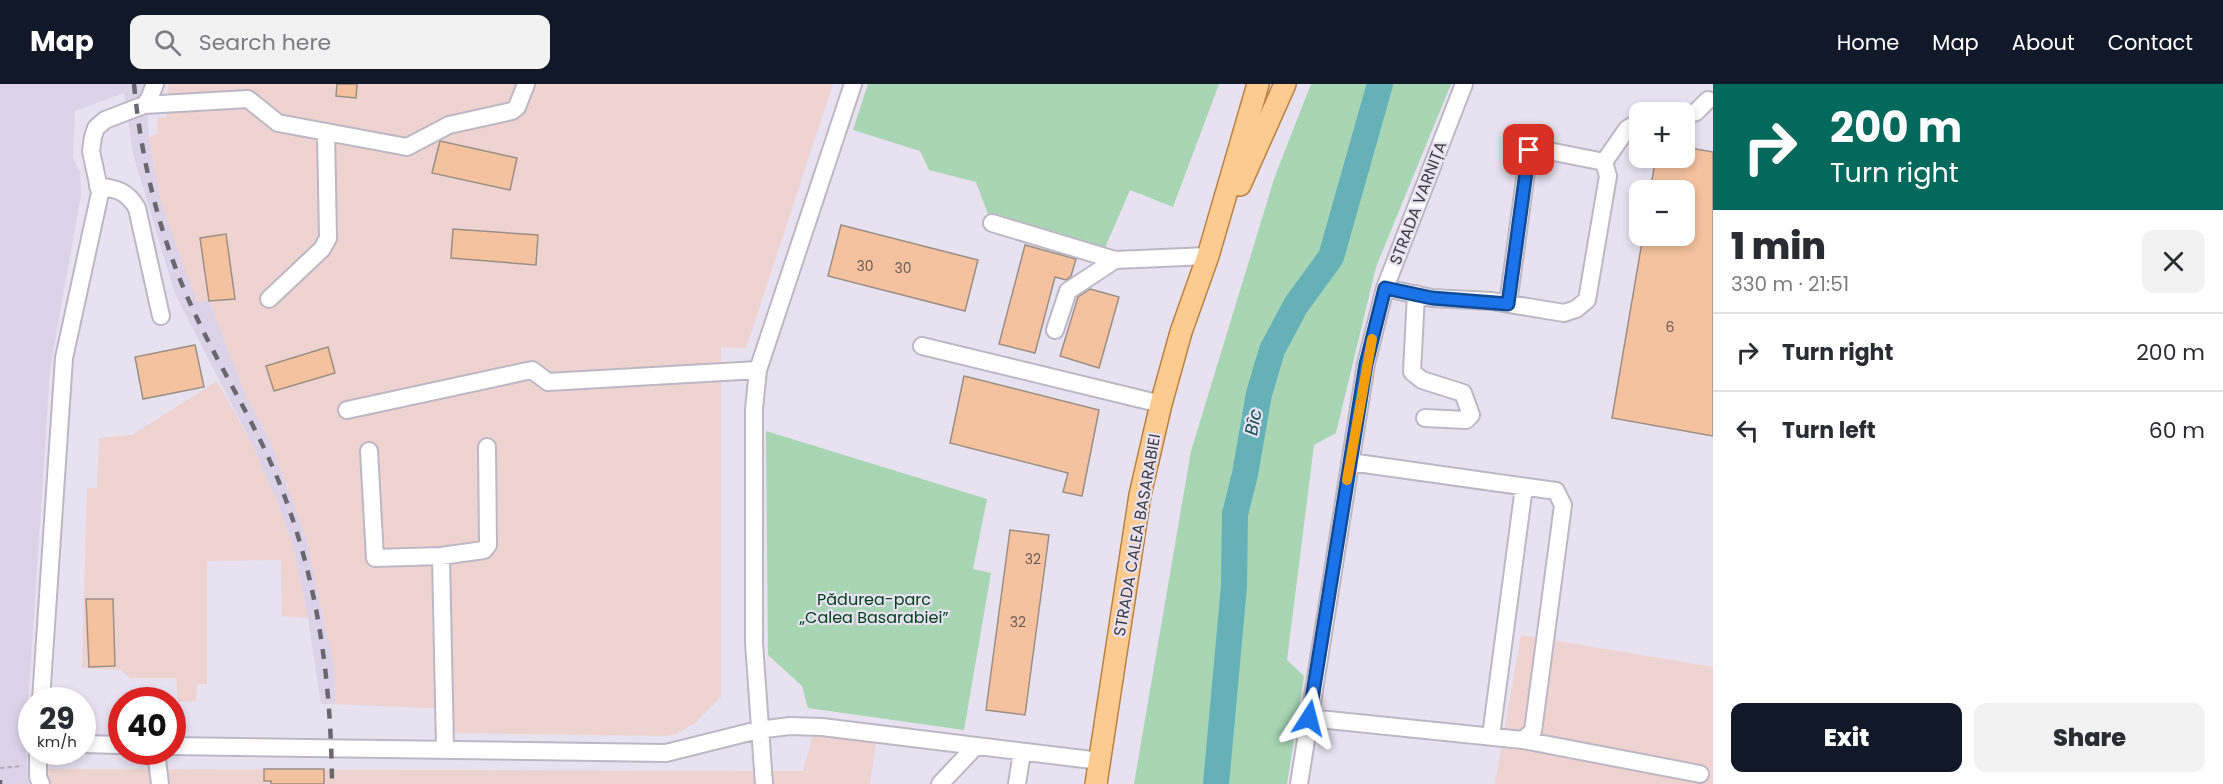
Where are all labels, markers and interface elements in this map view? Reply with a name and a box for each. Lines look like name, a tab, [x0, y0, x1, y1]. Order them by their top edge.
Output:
search box	[130, 15, 550, 69]
text: Map	[30, 22, 94, 61]
icon: search	[151, 26, 184, 59]
text: Search here	[199, 27, 331, 58]
text: Home	[1837, 28, 1899, 57]
text: Map	[1932, 28, 1979, 57]
text: About	[2012, 28, 2075, 57]
text: Contact	[2108, 28, 2193, 57]
text: 200 m	[1830, 98, 1962, 157]
map controls	[1629, 102, 1695, 246]
button: +	[1629, 102, 1695, 168]
icon: right	[1731, 108, 1809, 186]
pin	[1503, 124, 1554, 175]
icon: arrive	[1512, 133, 1545, 166]
street label: STRADA VARNIȚA	[1384, 138, 1452, 268]
text: Turn right	[1830, 154, 1959, 191]
button: −	[1629, 180, 1695, 246]
text: 1 min	[1731, 221, 1826, 272]
button: close	[2142, 230, 2205, 293]
house number: 30	[856, 256, 874, 276]
house number: 30	[894, 258, 912, 278]
text: 330 m · 21:51	[1731, 270, 1849, 298]
house number: 6	[1666, 317, 1675, 337]
icon: right	[1731, 336, 1764, 369]
text: Turn right	[1782, 337, 1893, 368]
text: 200 m	[2136, 337, 2205, 368]
water label: Bîc	[1238, 407, 1268, 437]
icon: left	[1731, 414, 1764, 447]
text: Turn left	[1782, 415, 1876, 446]
text: 60 m	[2149, 415, 2205, 446]
street label: STRADA CALEA BASARABIEI	[1108, 432, 1166, 638]
house number: 32	[1025, 549, 1041, 569]
park label: Pădurea-parc „Calea Basarabiei”	[799, 588, 948, 629]
house number: 32	[1010, 612, 1026, 632]
position arrow	[1277, 686, 1341, 750]
speed limit sign: 40	[108, 687, 186, 765]
text: 29	[39, 697, 75, 740]
button: Exit	[1731, 703, 1962, 772]
button: Share	[1974, 703, 2205, 772]
text: km/h	[37, 731, 77, 752]

